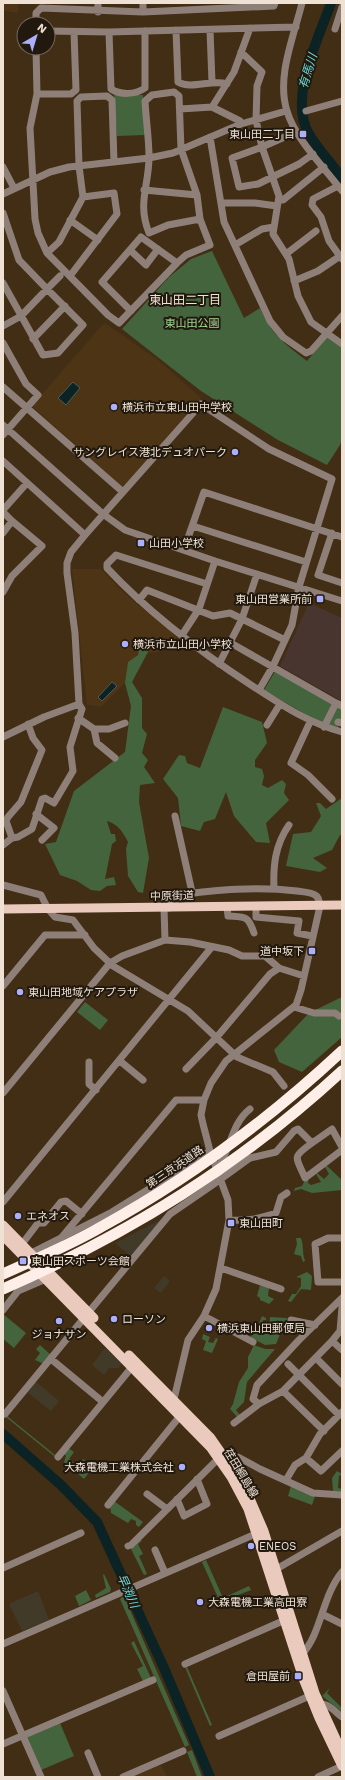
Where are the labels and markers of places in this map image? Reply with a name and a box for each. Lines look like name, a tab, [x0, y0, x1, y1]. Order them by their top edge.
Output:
place label: 東山田二丁目	[229, 128, 295, 141]
marker: 東山田二丁目	[298, 129, 308, 139]
place label: 横浜市立東山田中学校	[122, 401, 232, 414]
marker: 横浜市立東山田中学校	[109, 402, 119, 412]
place label: サングレイス港北デュオパーク	[73, 446, 227, 459]
marker: サングレイス港北デュオパーク	[230, 447, 240, 457]
place label: 山田小学校	[149, 537, 204, 550]
marker: 山田小学校	[136, 538, 146, 548]
place label: 東山田営業所前	[235, 593, 312, 606]
marker: 東山田営業所前	[315, 594, 325, 604]
place label: 横浜市立山田小学校	[133, 638, 232, 651]
marker: 横浜市立山田小学校	[120, 639, 130, 649]
place label: 道中坂下	[260, 945, 304, 958]
marker: 道中坂下	[307, 946, 317, 956]
place label: 東山田地域ケアプラザ	[28, 986, 138, 999]
marker: 東山田地域ケアプラザ	[15, 987, 25, 997]
place label: エネオス	[26, 1210, 70, 1223]
marker: エネオス	[13, 1211, 23, 1221]
place label: 東山田町	[239, 1217, 283, 1230]
marker: 東山田町	[226, 1218, 236, 1228]
place label: 東山田スポーツ会館	[31, 1255, 130, 1268]
marker: 東山田スポーツ会館	[18, 1256, 28, 1266]
place label: ローソン	[122, 1313, 166, 1326]
marker: ローソン	[109, 1314, 119, 1324]
marker: ジョナサン	[54, 1316, 64, 1326]
place label: 横浜東山田郵便局	[217, 1322, 305, 1335]
marker: 横浜東山田郵便局	[204, 1323, 214, 1333]
place label: ジョナサン	[32, 1328, 87, 1341]
place label: 大森電機工業株式会社	[64, 1461, 174, 1474]
marker: 大森電機工業株式会社	[177, 1462, 187, 1472]
place label: ENEOS	[259, 1540, 296, 1553]
marker: ENEOS	[246, 1541, 256, 1551]
place label: 大森電機工業高田寮	[208, 1596, 307, 1609]
marker: 大森電機工業高田寮	[195, 1597, 205, 1607]
place label: 倉田屋前	[246, 1670, 290, 1683]
marker: 倉田屋前	[293, 1671, 303, 1681]

